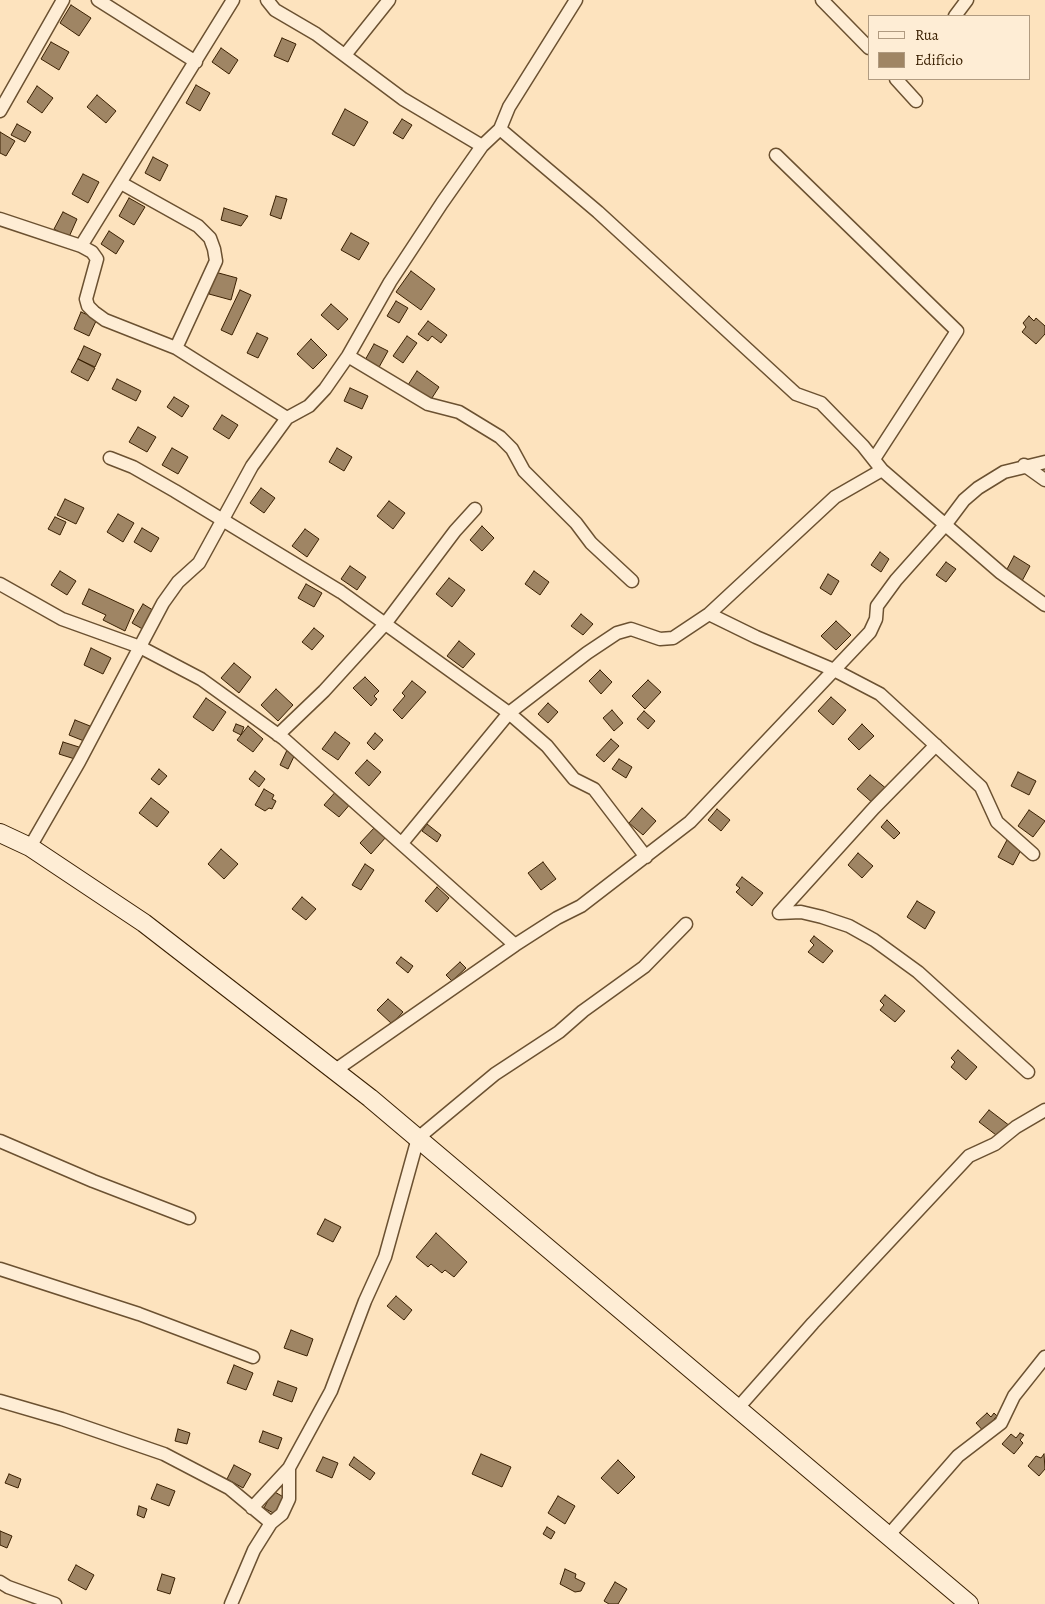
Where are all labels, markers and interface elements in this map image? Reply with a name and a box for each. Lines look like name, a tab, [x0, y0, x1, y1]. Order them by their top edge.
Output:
legend	[868, 15, 1030, 80]
text: Rua	[915, 25, 939, 45]
text: Edifício	[915, 50, 963, 70]

